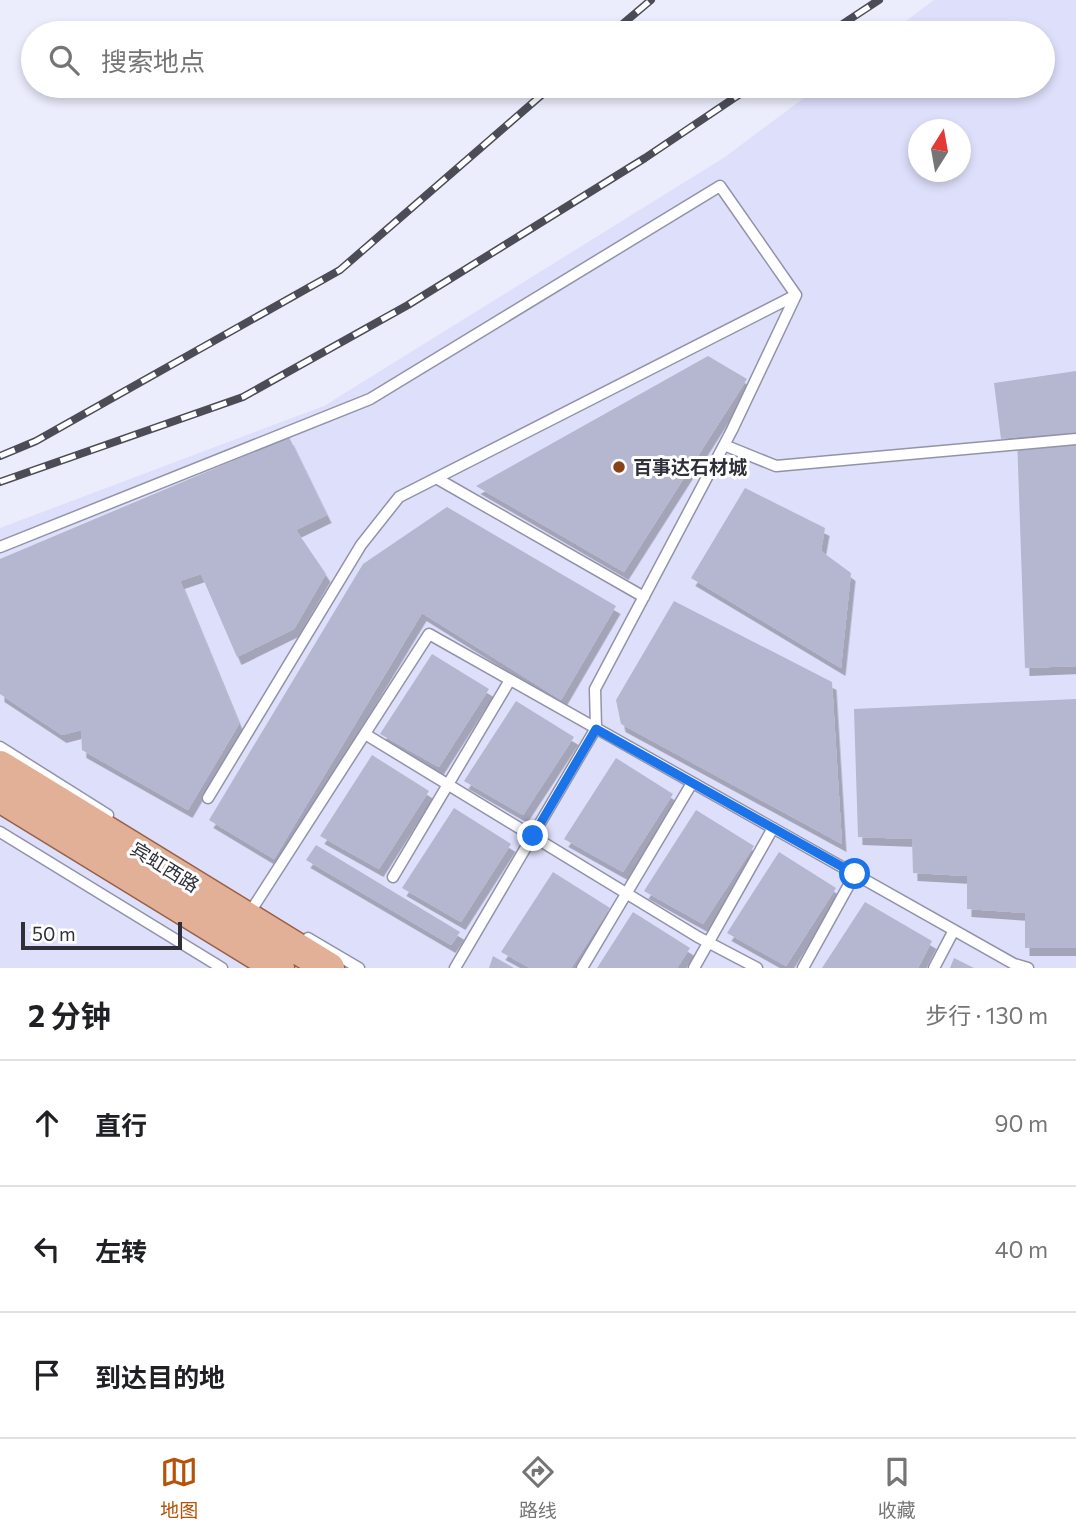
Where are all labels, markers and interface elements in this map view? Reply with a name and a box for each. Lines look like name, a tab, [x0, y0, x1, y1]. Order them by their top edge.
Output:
search box	[21, 21, 1055, 98]
icon: search	[45, 41, 83, 79]
text: 搜索地点	[101, 45, 205, 76]
north arrow	[908, 119, 971, 182]
place label: 百事达石材城	[633, 455, 747, 478]
marker: 百事达石材城	[611, 459, 627, 475]
route end	[517, 820, 548, 851]
street label: 宾虹西路	[127, 837, 204, 896]
route start	[839, 858, 870, 889]
scale bar	[21, 919, 182, 951]
text: 50 m	[32, 922, 76, 945]
text: 2 分钟	[28, 996, 111, 1033]
text: 步行 · 130 m	[925, 1001, 1048, 1029]
icon: ahead	[28, 1104, 66, 1142]
text: 直行	[95, 1109, 147, 1140]
text: 90 m	[995, 1109, 1048, 1137]
icon: left	[28, 1230, 66, 1268]
text: 左转	[95, 1235, 147, 1266]
text: 40 m	[995, 1235, 1048, 1263]
icon: arrive	[28, 1356, 66, 1394]
text: 到达目的地	[95, 1361, 225, 1392]
tab: 地图	[160, 1453, 198, 1522]
tab: 路线	[519, 1453, 557, 1522]
tab: 收藏	[878, 1453, 916, 1522]

